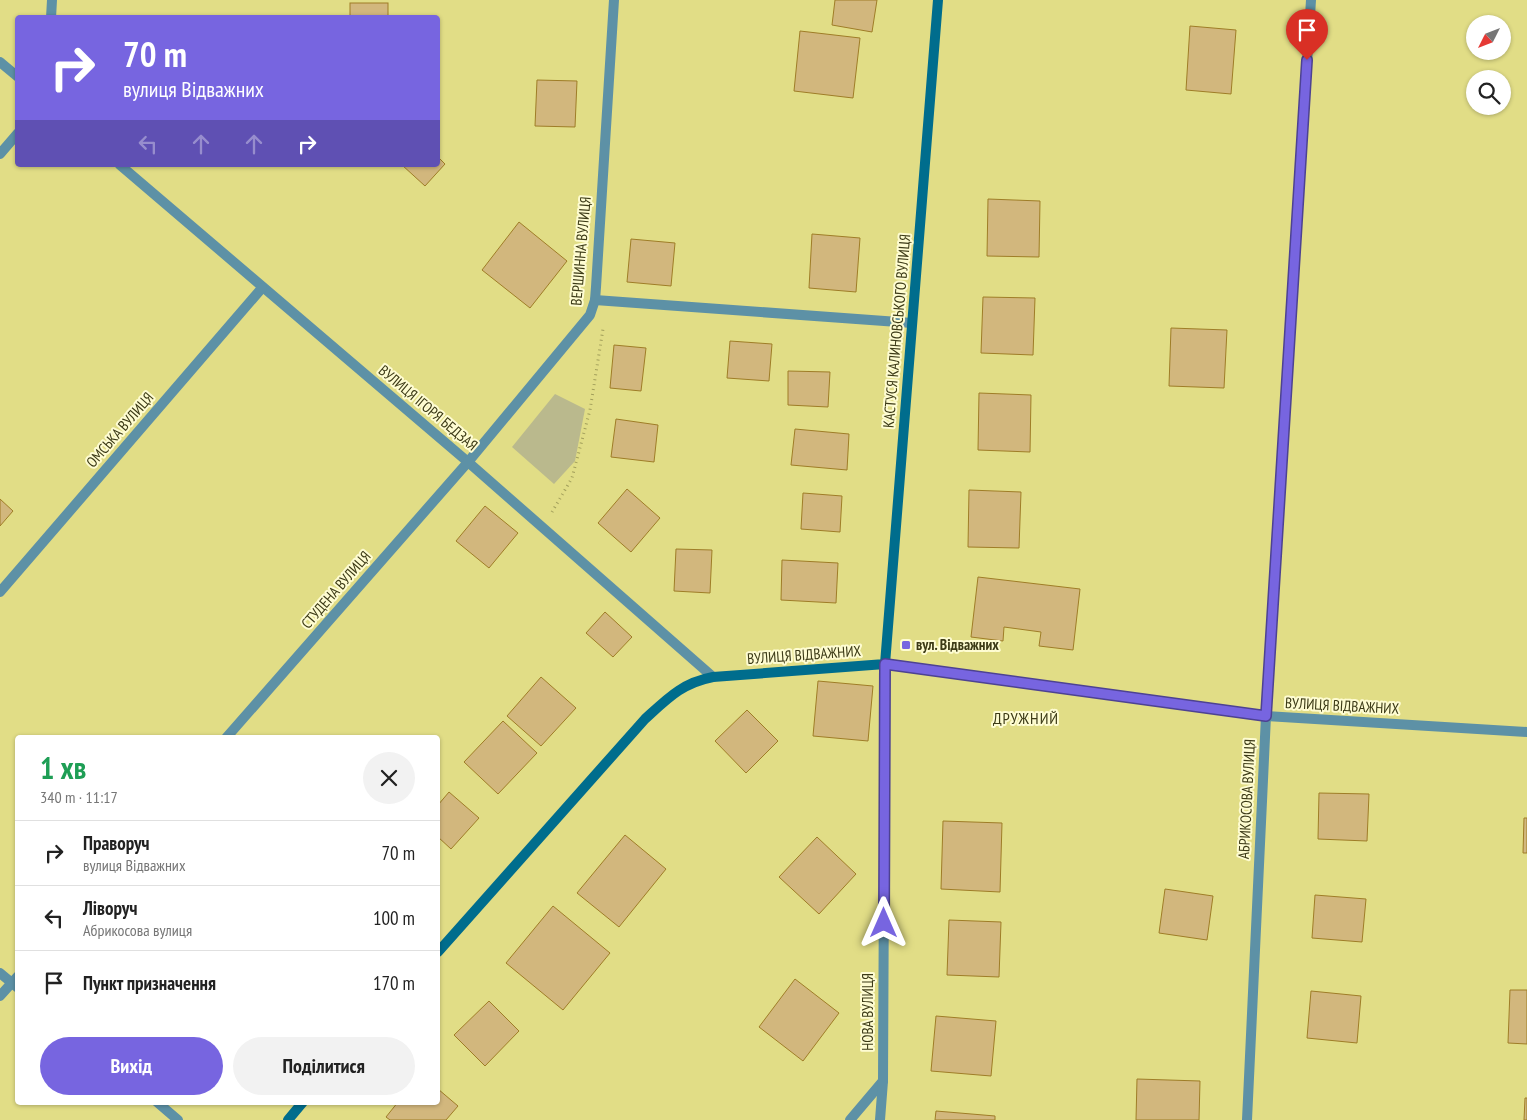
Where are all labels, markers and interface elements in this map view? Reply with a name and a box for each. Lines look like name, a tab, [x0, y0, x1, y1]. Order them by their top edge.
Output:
pin	[1286, 9, 1328, 60]
north arrow	[1466, 15, 1511, 60]
map controls	[1466, 15, 1511, 115]
icon: arrive	[1293, 16, 1321, 44]
text: 70 m	[123, 31, 187, 77]
icon: right	[40, 35, 105, 100]
button: search	[1466, 70, 1511, 115]
text: вулиця Відважних	[123, 75, 264, 103]
icon: left	[134, 130, 162, 158]
icon: ahead	[187, 130, 215, 158]
icon: ahead	[240, 130, 268, 158]
icon: right	[293, 130, 321, 158]
street label: ВЕРШИННА ВУЛИЦЯ	[566, 196, 595, 306]
street label: КАСТУСЯ КАЛИНОВСЬКОГО ВУЛИЦЯ	[879, 233, 914, 429]
street label: ВУЛИЦЯ ІГОРЯ БЕДЗАЯ	[375, 361, 482, 454]
street label: ОМСЬКА ВУЛИЦЯ	[82, 388, 157, 471]
street label: СТУДЕНА ВУЛИЦЯ	[297, 547, 374, 632]
place label: вул. Відважних	[916, 635, 999, 654]
marker: вул. Відважних	[900, 639, 912, 651]
street label: ВУЛИЦЯ ВІДВАЖНИХ	[746, 641, 862, 668]
street label: ВУЛИЦЯ ВІДВАЖНИХ	[1285, 693, 1400, 718]
district label: ДРУЖНИЙ	[993, 708, 1059, 728]
street label: АБРИКОСОВА ВУЛИЦЯ	[1234, 738, 1259, 860]
text: 1 хв	[40, 748, 86, 787]
button: close	[363, 752, 415, 804]
text: 340 m · 11:17	[40, 787, 118, 807]
text: Праворуч	[83, 831, 150, 855]
icon: right	[40, 839, 68, 867]
text: 70 m	[382, 841, 415, 865]
text: вулиця Відважних	[83, 855, 185, 875]
text: Ліворуч	[83, 896, 137, 920]
position arrow	[857, 896, 909, 948]
icon: left	[40, 904, 68, 932]
text: 100 m	[373, 906, 415, 930]
text: Абрикосова вулиця	[83, 920, 192, 940]
icon: arrive	[40, 969, 68, 997]
text: Пункт призначення	[83, 971, 216, 995]
text: 170 m	[373, 971, 415, 995]
street label: НОВА ВУЛИЦЯ	[858, 973, 877, 1051]
button: Вихід	[40, 1037, 223, 1095]
button: Поділитися	[233, 1037, 415, 1095]

